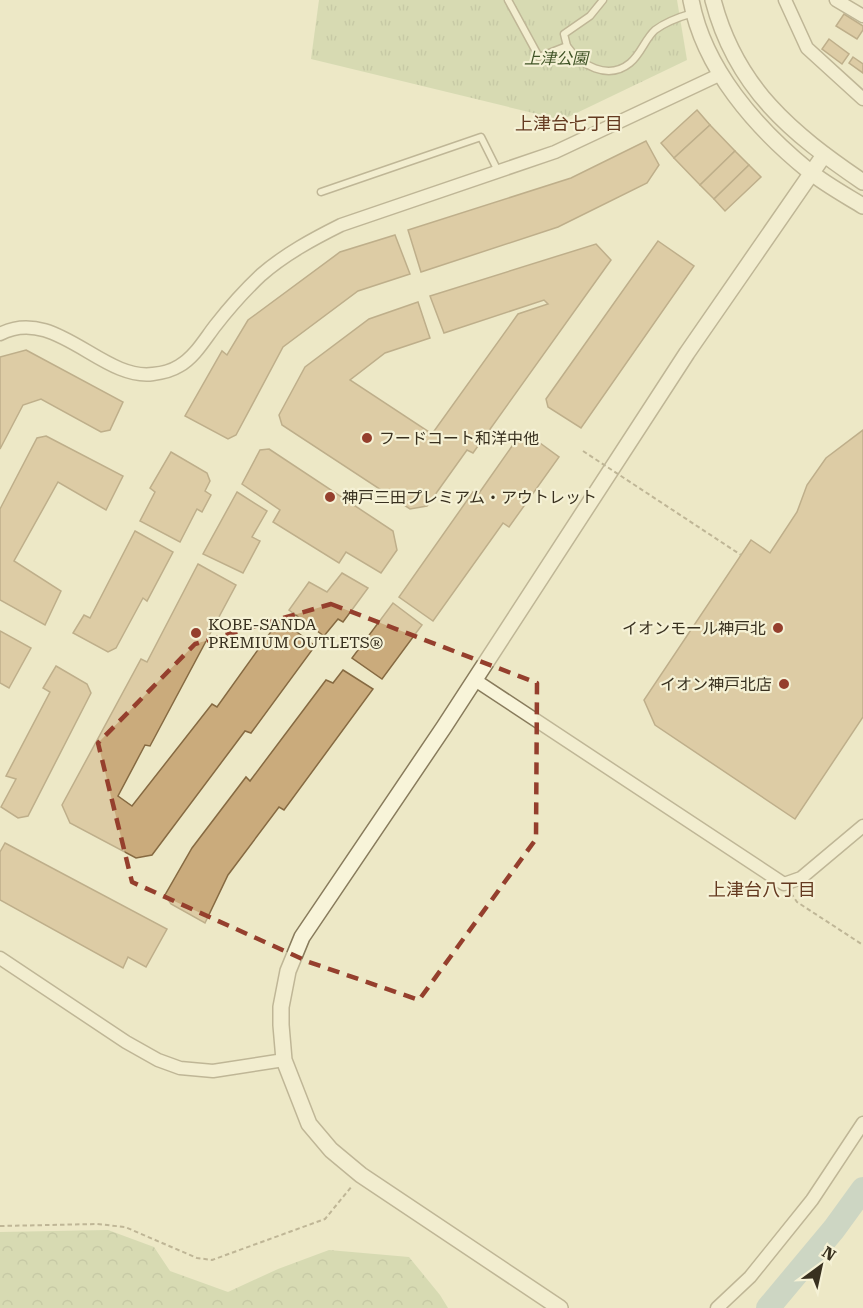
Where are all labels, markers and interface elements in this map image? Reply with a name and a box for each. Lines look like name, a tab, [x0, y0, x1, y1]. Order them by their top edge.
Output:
park label: 上津公園	[524, 49, 590, 68]
district label: 上津台七丁目	[515, 113, 623, 134]
place label: フードコート和洋中他	[379, 429, 539, 448]
marker: フードコート和洋中他	[360, 431, 374, 445]
place label: 神戸三田プレミアム・アウトレット	[342, 488, 597, 507]
marker: 神戸三田プレミアム・アウトレット	[323, 490, 337, 504]
place label: KOBE-SANDA PREMIUM OUTLETS®	[208, 615, 383, 652]
place label: イオンモール神戸北	[622, 619, 766, 638]
marker: イオンモール神戸北	[771, 621, 785, 635]
marker: KOBE-SANDA PREMIUM OUTLETS®	[189, 626, 203, 640]
place label: イオン神戸北店	[660, 675, 772, 694]
marker: イオン神戸北店	[777, 677, 791, 691]
district label: 上津台八丁目	[708, 879, 816, 900]
north arrow	[791, 1236, 851, 1296]
text: N	[819, 1243, 839, 1265]

